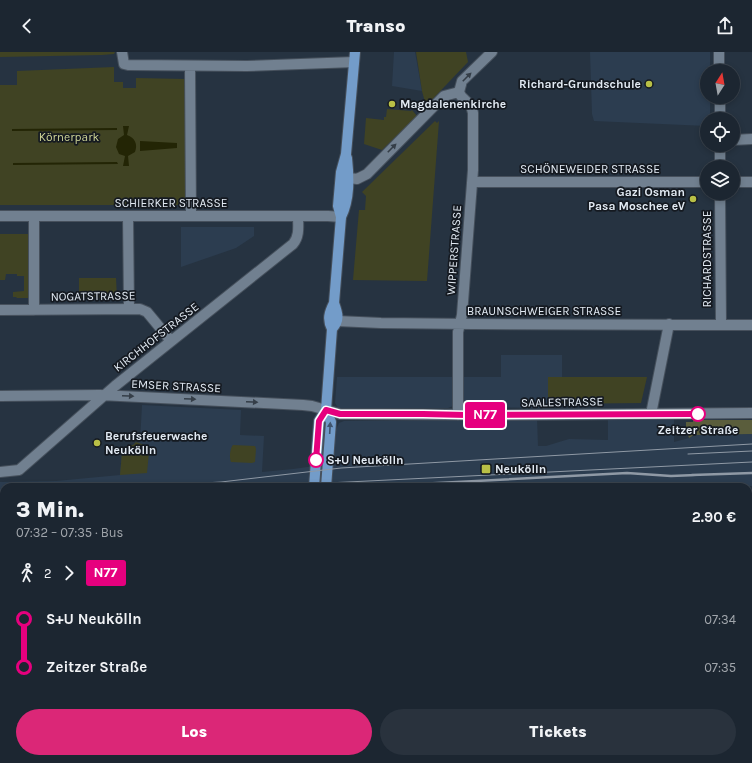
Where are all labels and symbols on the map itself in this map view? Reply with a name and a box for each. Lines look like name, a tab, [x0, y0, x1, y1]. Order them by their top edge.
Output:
north arrow	[700, 64, 740, 104]
one-way arrow	[462, 72, 472, 82]
place label: Richard-Grundschule	[519, 77, 641, 91]
marker: Richard-Grundschule	[644, 79, 654, 89]
place label: Magdalenenkirche	[400, 97, 506, 111]
marker: Magdalenenkirche	[387, 99, 397, 109]
park label: Körnerpark	[39, 130, 100, 144]
one-way arrow	[387, 143, 397, 153]
street label: SCHÖNEWEIDER STRASSE	[520, 162, 660, 176]
place label: Gazi Osman Pasa Moschee eV	[588, 185, 686, 213]
marker: Gazi Osman Pasa Moschee eV	[688, 194, 698, 204]
street label: SCHIERKER STRASSE	[114, 196, 228, 210]
street label: WIPPERSTRASSE	[444, 205, 464, 295]
street label: RICHARDSTRASSE	[700, 210, 714, 308]
street label: NOGATSTRASSE	[50, 288, 136, 304]
street label: KIRCHHOFSTRASSE	[111, 299, 201, 375]
street label: BRAUNSCHWEIGER STRASSE	[467, 304, 621, 318]
street label: EMSER STRASSE	[131, 377, 221, 395]
one-way arrow	[122, 393, 134, 400]
street label: SAALESTRASSE	[521, 394, 603, 410]
one-way arrow	[184, 396, 196, 403]
one-way arrow	[246, 399, 258, 406]
line badge: N77	[462, 402, 508, 428]
marker: Zeitzer Straße	[690, 406, 706, 422]
one-way arrow	[327, 422, 334, 434]
place label: Zeitzer Straße	[658, 423, 738, 437]
place label: Berufsfeuerwache Neukölln	[105, 429, 207, 457]
marker: Berufsfeuerwache Neukölln	[92, 438, 102, 448]
marker: S+U Neukölln	[308, 452, 324, 468]
place label: S+U Neukölln	[327, 453, 404, 467]
place label: Neukölln	[495, 462, 546, 476]
marker: Neukölln	[480, 463, 492, 475]

